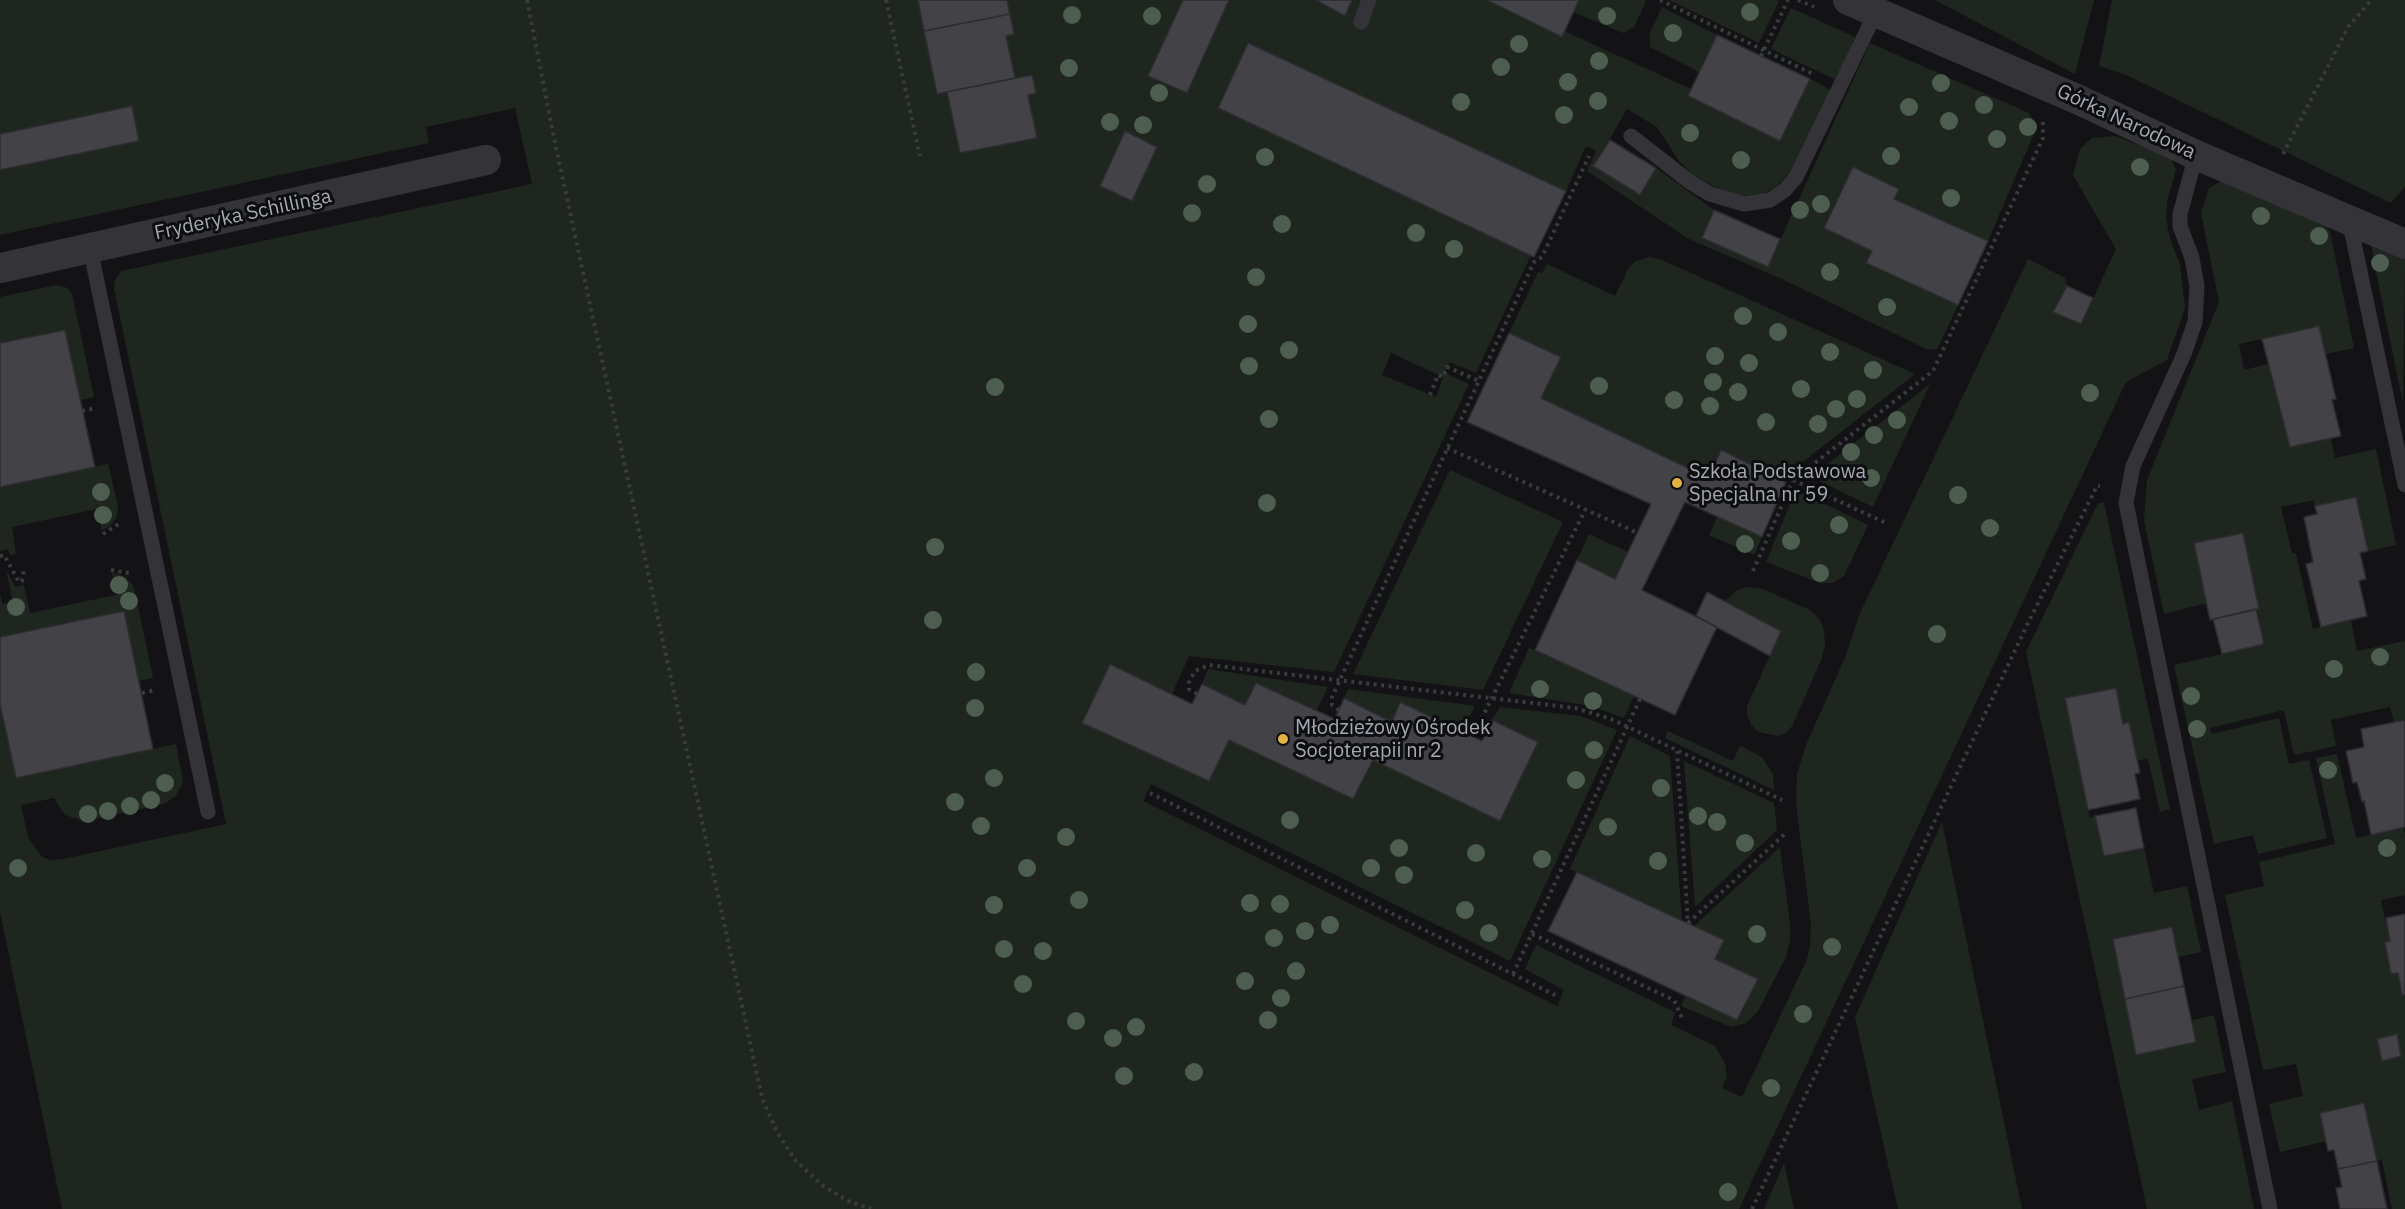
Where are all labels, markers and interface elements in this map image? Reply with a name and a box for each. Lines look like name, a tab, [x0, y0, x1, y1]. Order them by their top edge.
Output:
street label: Górka Narodowa	[2053, 79, 2199, 165]
street label: Fryderyka Schillinga	[152, 184, 334, 246]
place label: Szkoła Podstawowa Specjalna nr 59	[1689, 460, 1866, 507]
marker: Szkoła Podstawowa Specjalna nr 59	[1670, 476, 1684, 490]
place label: Młodzieżowy Ośrodek Socjoterapii nr 2	[1295, 716, 1490, 763]
marker: Młodzieżowy Ośrodek Socjoterapii nr 2	[1276, 732, 1290, 746]

